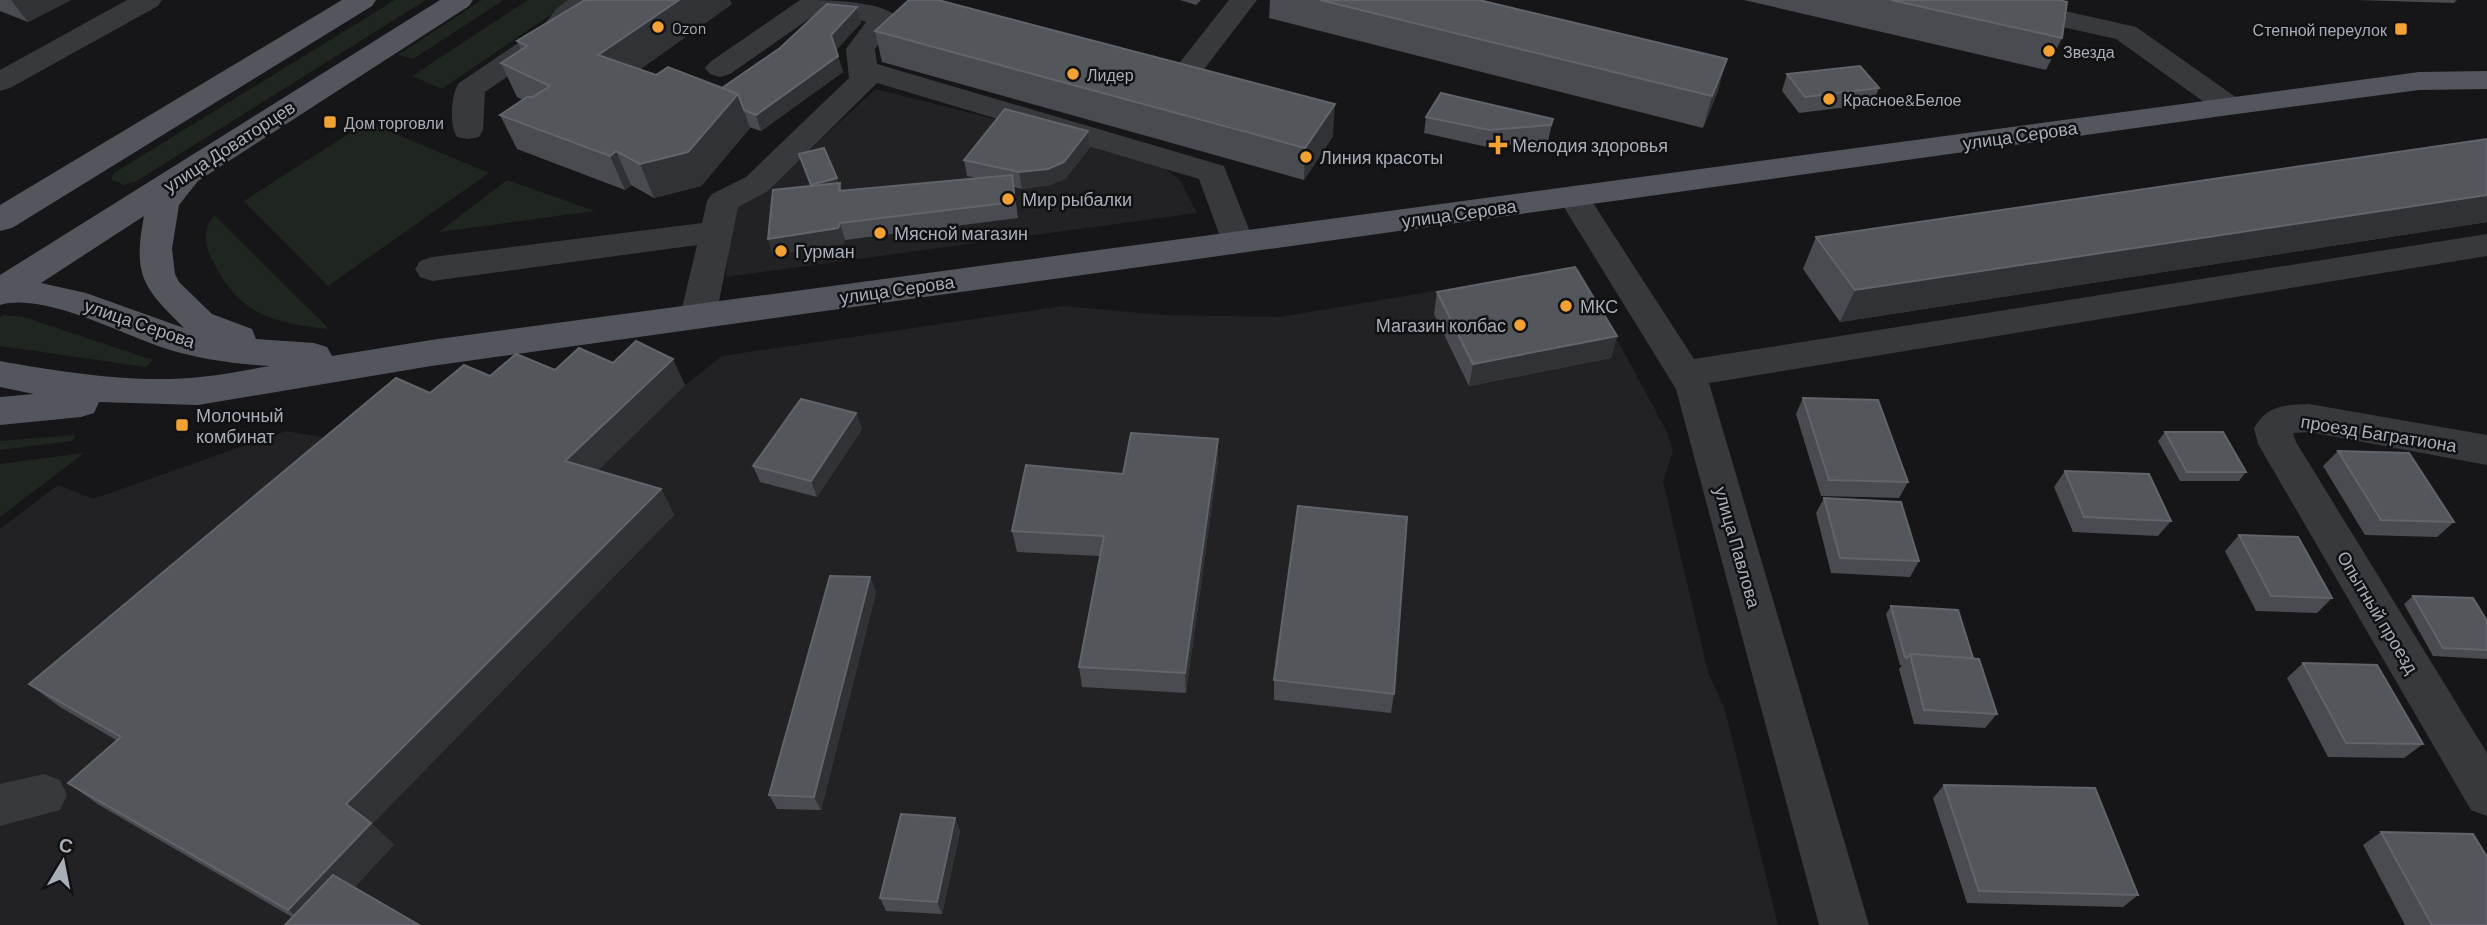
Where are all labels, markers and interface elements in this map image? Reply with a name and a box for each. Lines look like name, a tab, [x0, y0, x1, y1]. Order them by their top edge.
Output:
place label: Ozon	[672, 18, 706, 37]
marker: Ozon	[650, 19, 666, 35]
place label: Степной переулок	[2253, 20, 2388, 39]
marker: Степной переулок	[2393, 21, 2409, 37]
place label: Звезда	[2063, 42, 2115, 61]
marker: Звезда	[2041, 43, 2057, 59]
place label: Лидер	[1087, 65, 1134, 84]
marker: Лидер	[1065, 66, 1081, 82]
place label: Красное&Белое	[1843, 90, 1962, 109]
marker: Красное&Белое	[1821, 91, 1837, 107]
street label: улица Доваторцев	[159, 95, 299, 197]
place label: Дом торговли	[344, 113, 444, 132]
marker: Дом торговли	[322, 114, 338, 130]
street label: улица Серова	[1961, 116, 2080, 154]
place label: Мелодия здоровья	[1512, 134, 1668, 156]
marker: Мелодия здоровья	[1490, 137, 1506, 153]
place label: Линия красоты	[1320, 146, 1443, 168]
marker: Линия красоты	[1298, 149, 1314, 165]
place label: Мир рыбалки	[1022, 188, 1132, 210]
marker: Мир рыбалки	[1000, 191, 1016, 207]
street label: улица Серова	[1400, 194, 1519, 232]
place label: Мясной магазин	[894, 222, 1028, 244]
marker: Мясной магазин	[872, 225, 888, 241]
place label: Гурман	[795, 240, 855, 262]
marker: Гурман	[773, 243, 789, 259]
street label: улица Серова	[838, 270, 957, 308]
street label: улица Серова	[82, 294, 199, 353]
place label: МКС	[1580, 295, 1618, 317]
marker: МКС	[1558, 298, 1574, 314]
place label: Магазин колбас	[1376, 314, 1506, 336]
marker: Магазин колбас	[1512, 317, 1528, 333]
place label: Молочный комбинат	[196, 404, 283, 447]
street label: проезд Багратиона	[2299, 410, 2460, 456]
marker: Молочный комбинат	[174, 417, 190, 433]
street label: улица Павлова	[1710, 484, 1766, 611]
street label: Опытный проезд	[2333, 547, 2424, 678]
north arrow	[28, 827, 98, 897]
text: С	[57, 832, 75, 857]

